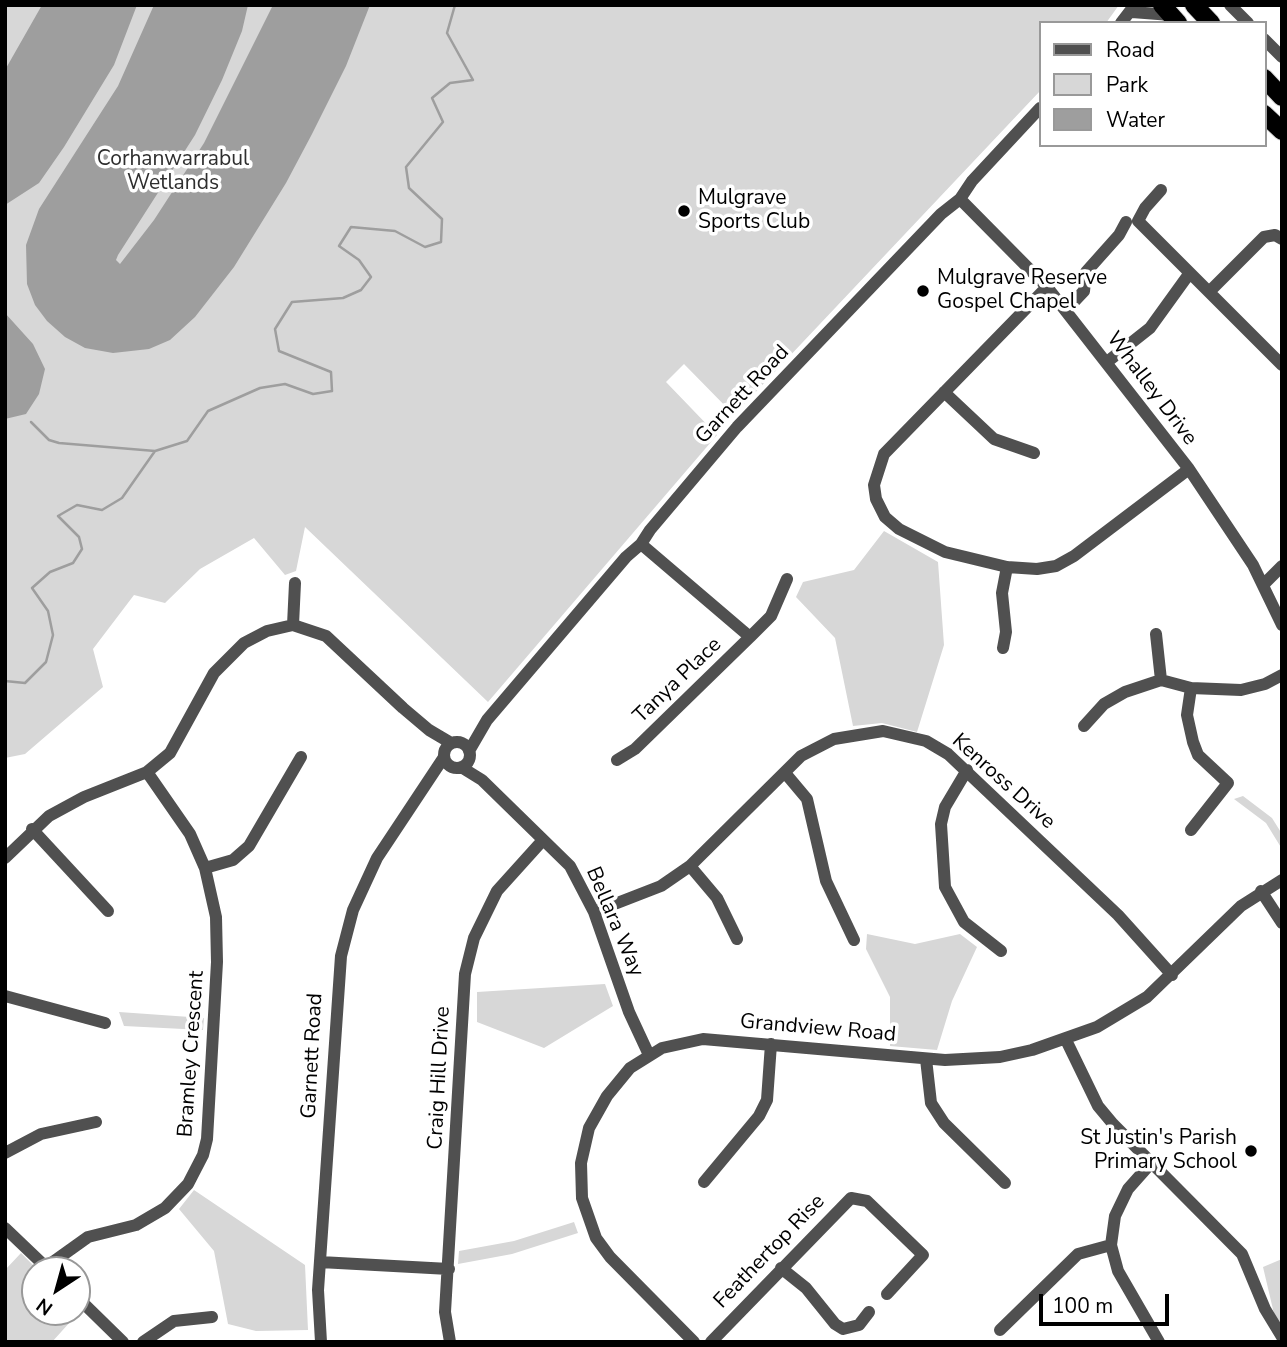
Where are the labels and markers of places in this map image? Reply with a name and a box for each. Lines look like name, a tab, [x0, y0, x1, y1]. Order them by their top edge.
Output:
place label: Mulgrave Sports Club	[698, 186, 810, 236]
marker: Mulgrave Sports Club	[676, 203, 692, 219]
place label: Mulgrave Reserve Gospel Chapel	[937, 266, 1107, 316]
marker: Mulgrave Reserve Gospel Chapel	[915, 283, 931, 299]
place label: St Justin's Parish Primary School	[1080, 1126, 1237, 1176]
marker: St Justin's Parish Primary School	[1243, 1143, 1259, 1159]

